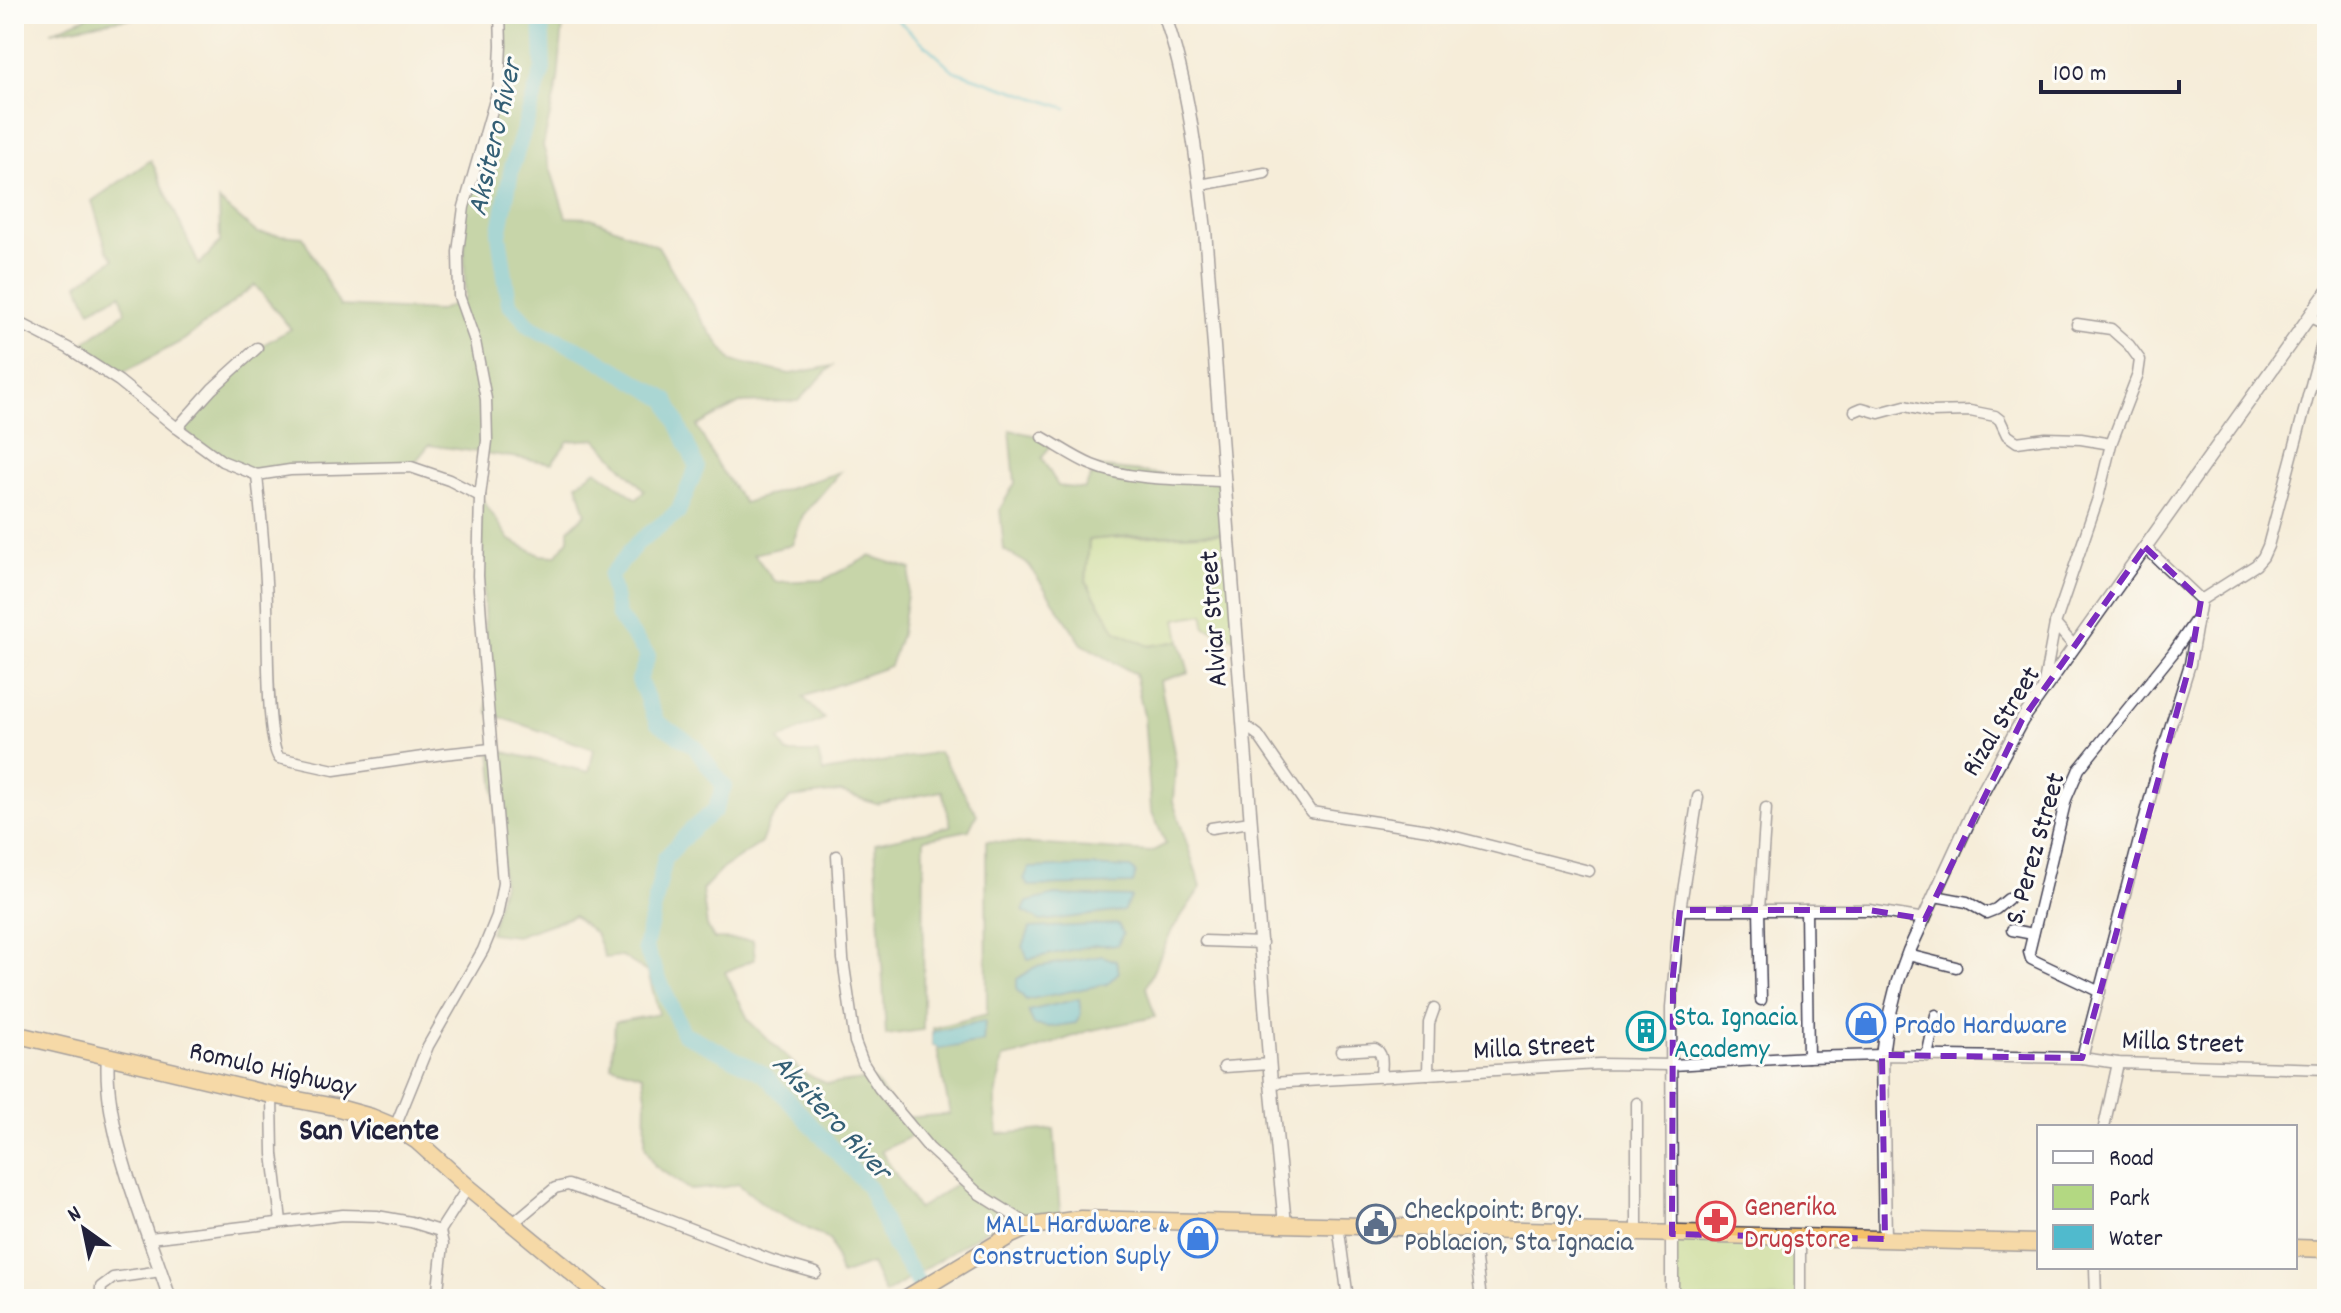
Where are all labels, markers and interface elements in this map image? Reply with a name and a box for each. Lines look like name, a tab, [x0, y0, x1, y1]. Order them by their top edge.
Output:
scale bar	[2041, 44, 2179, 94]
water label: Aksitero River	[459, 53, 537, 220]
text: 100 m	[2053, 58, 2106, 92]
street label: Alviar Street	[1191, 549, 1241, 688]
street label: Rizal Street	[1954, 660, 2053, 786]
street label: S. Perez Street	[1997, 769, 2079, 930]
place label: Sta. Ignacia Academy	[1674, 1000, 1798, 1072]
shop icon: Prado Hardware	[1845, 1002, 1887, 1044]
place label: Prado Hardware	[1894, 1008, 2067, 1048]
building icon: Sta. Ignacia Academy	[1625, 1010, 1667, 1052]
street label: Milla Street	[2121, 1023, 2245, 1067]
street label: Milla Street	[1472, 1027, 1596, 1073]
street label: Romulo Highway	[185, 1033, 360, 1111]
water label: Aksitero River	[760, 1046, 902, 1194]
district label: San Vicente	[299, 1110, 439, 1156]
legend	[2037, 1125, 2297, 1269]
text: Road	[2109, 1143, 2154, 1177]
text: Park	[2109, 1183, 2150, 1217]
north arrow	[44, 1189, 124, 1269]
place label: Generika Drugstore	[1744, 1190, 1850, 1262]
place label: Checkpoint: Brgy. Poblacion, Sta Ignacia	[1404, 1193, 1634, 1265]
text: N	[62, 1199, 88, 1231]
pharmacy icon: Generika Drugstore	[1695, 1200, 1737, 1242]
public building icon: Checkpoint: Brgy. Poblacion, Sta Ignacia	[1355, 1203, 1397, 1245]
place label: MALL Hardware & Construction Suply	[972, 1207, 1171, 1279]
shop icon: MALL Hardware & Construction Suply	[1177, 1217, 1219, 1259]
text: Water	[2109, 1223, 2162, 1257]

